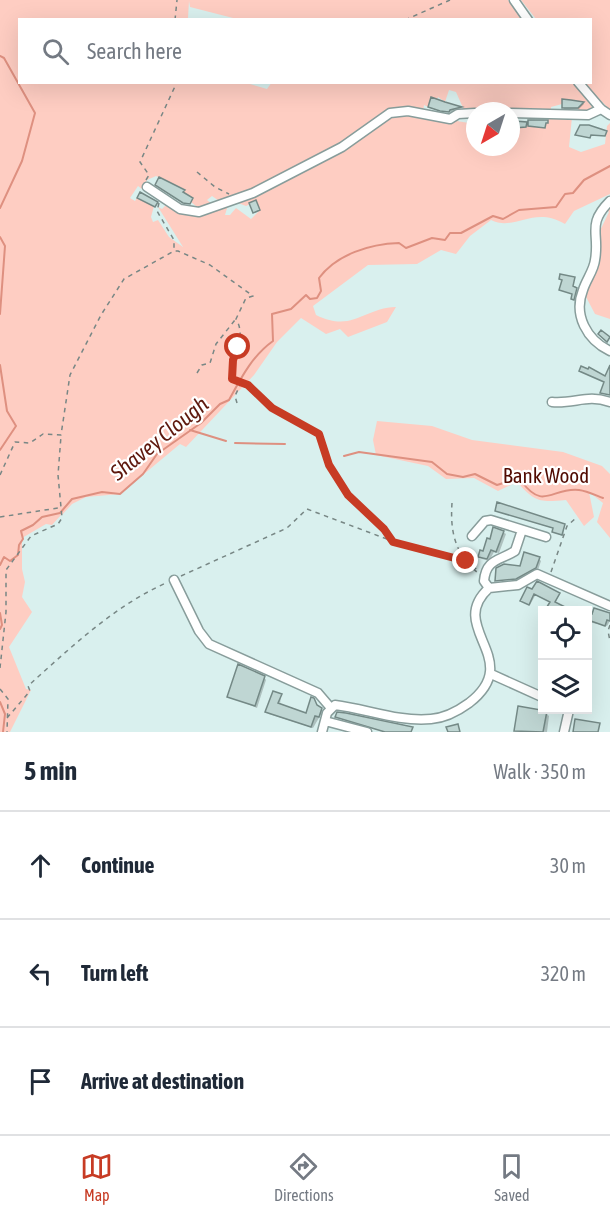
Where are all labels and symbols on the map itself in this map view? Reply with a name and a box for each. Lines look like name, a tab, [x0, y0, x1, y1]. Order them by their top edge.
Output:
north arrow	[466, 102, 520, 156]
route start	[224, 333, 250, 359]
water label: Shavey Clough	[104, 390, 213, 486]
park label: Bank Wood	[503, 463, 589, 487]
route end	[452, 547, 478, 573]

